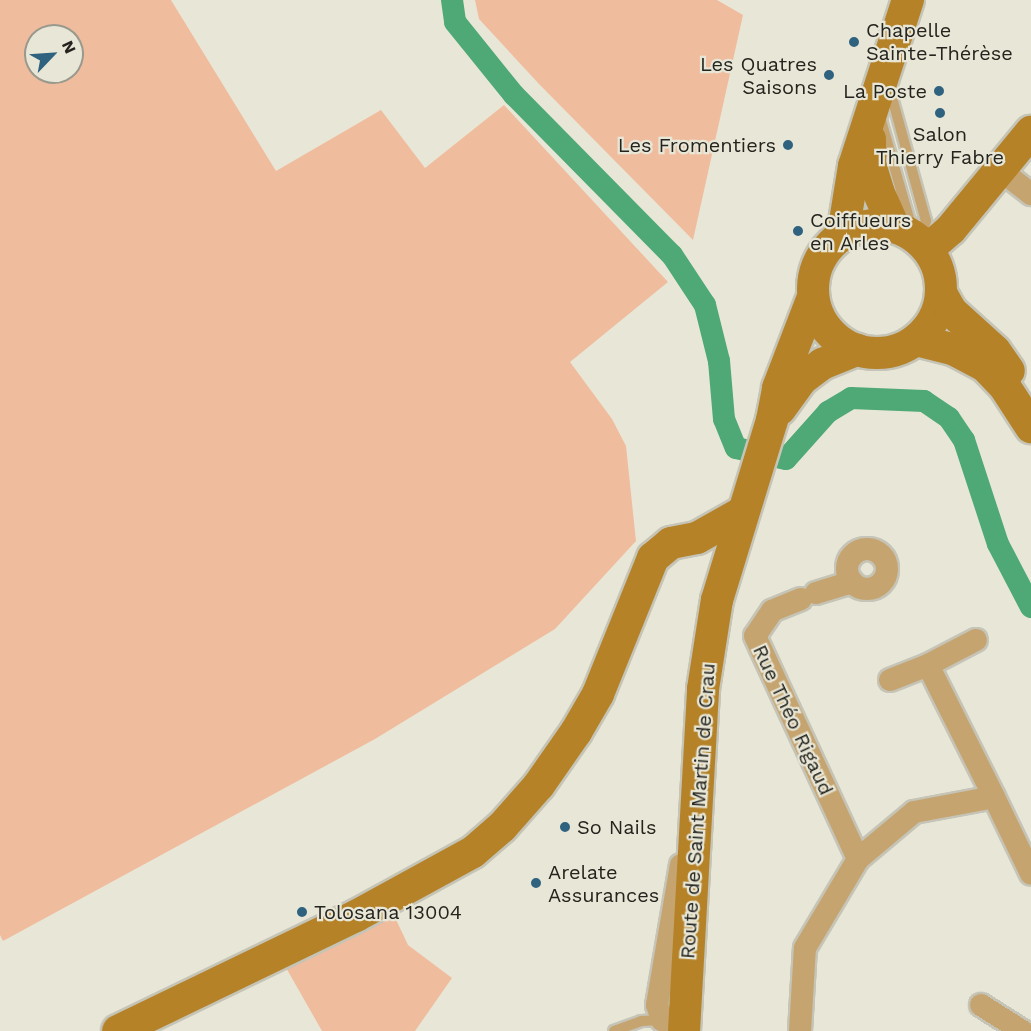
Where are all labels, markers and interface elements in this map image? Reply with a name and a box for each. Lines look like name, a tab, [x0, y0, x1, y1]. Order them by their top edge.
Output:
place label: Chapelle Sainte-Thérèse	[866, 19, 1013, 66]
north arrow	[24, 24, 84, 84]
marker: Chapelle Sainte-Thérèse	[847, 35, 861, 49]
text: N	[58, 38, 80, 56]
place label: Les Quatres Saisons	[700, 52, 817, 99]
marker: Les Quatres Saisons	[822, 68, 836, 82]
place label: La Poste	[842, 79, 927, 103]
marker: La Poste	[932, 84, 946, 98]
marker: Salon Thierry Fabre	[933, 106, 947, 120]
place label: Salon Thierry Fabre	[876, 122, 1004, 169]
place label: Les Fromentiers	[618, 133, 776, 157]
marker: Les Fromentiers	[781, 138, 795, 152]
place label: Coiffueurs en Arles	[810, 208, 911, 255]
marker: Coiffueurs en Arles	[791, 224, 805, 238]
street label: Rue Théo Rigaud	[748, 641, 838, 799]
street label: Route de Saint Martin de Crau	[676, 662, 720, 960]
place label: So Nails	[577, 815, 656, 839]
marker: So Nails	[558, 820, 572, 834]
place label: Arelate Assurances	[548, 860, 659, 907]
marker: Arelate Assurances	[529, 876, 543, 890]
place label: Tolosana 13004	[314, 900, 463, 924]
marker: Tolosana 13004	[295, 905, 309, 919]

